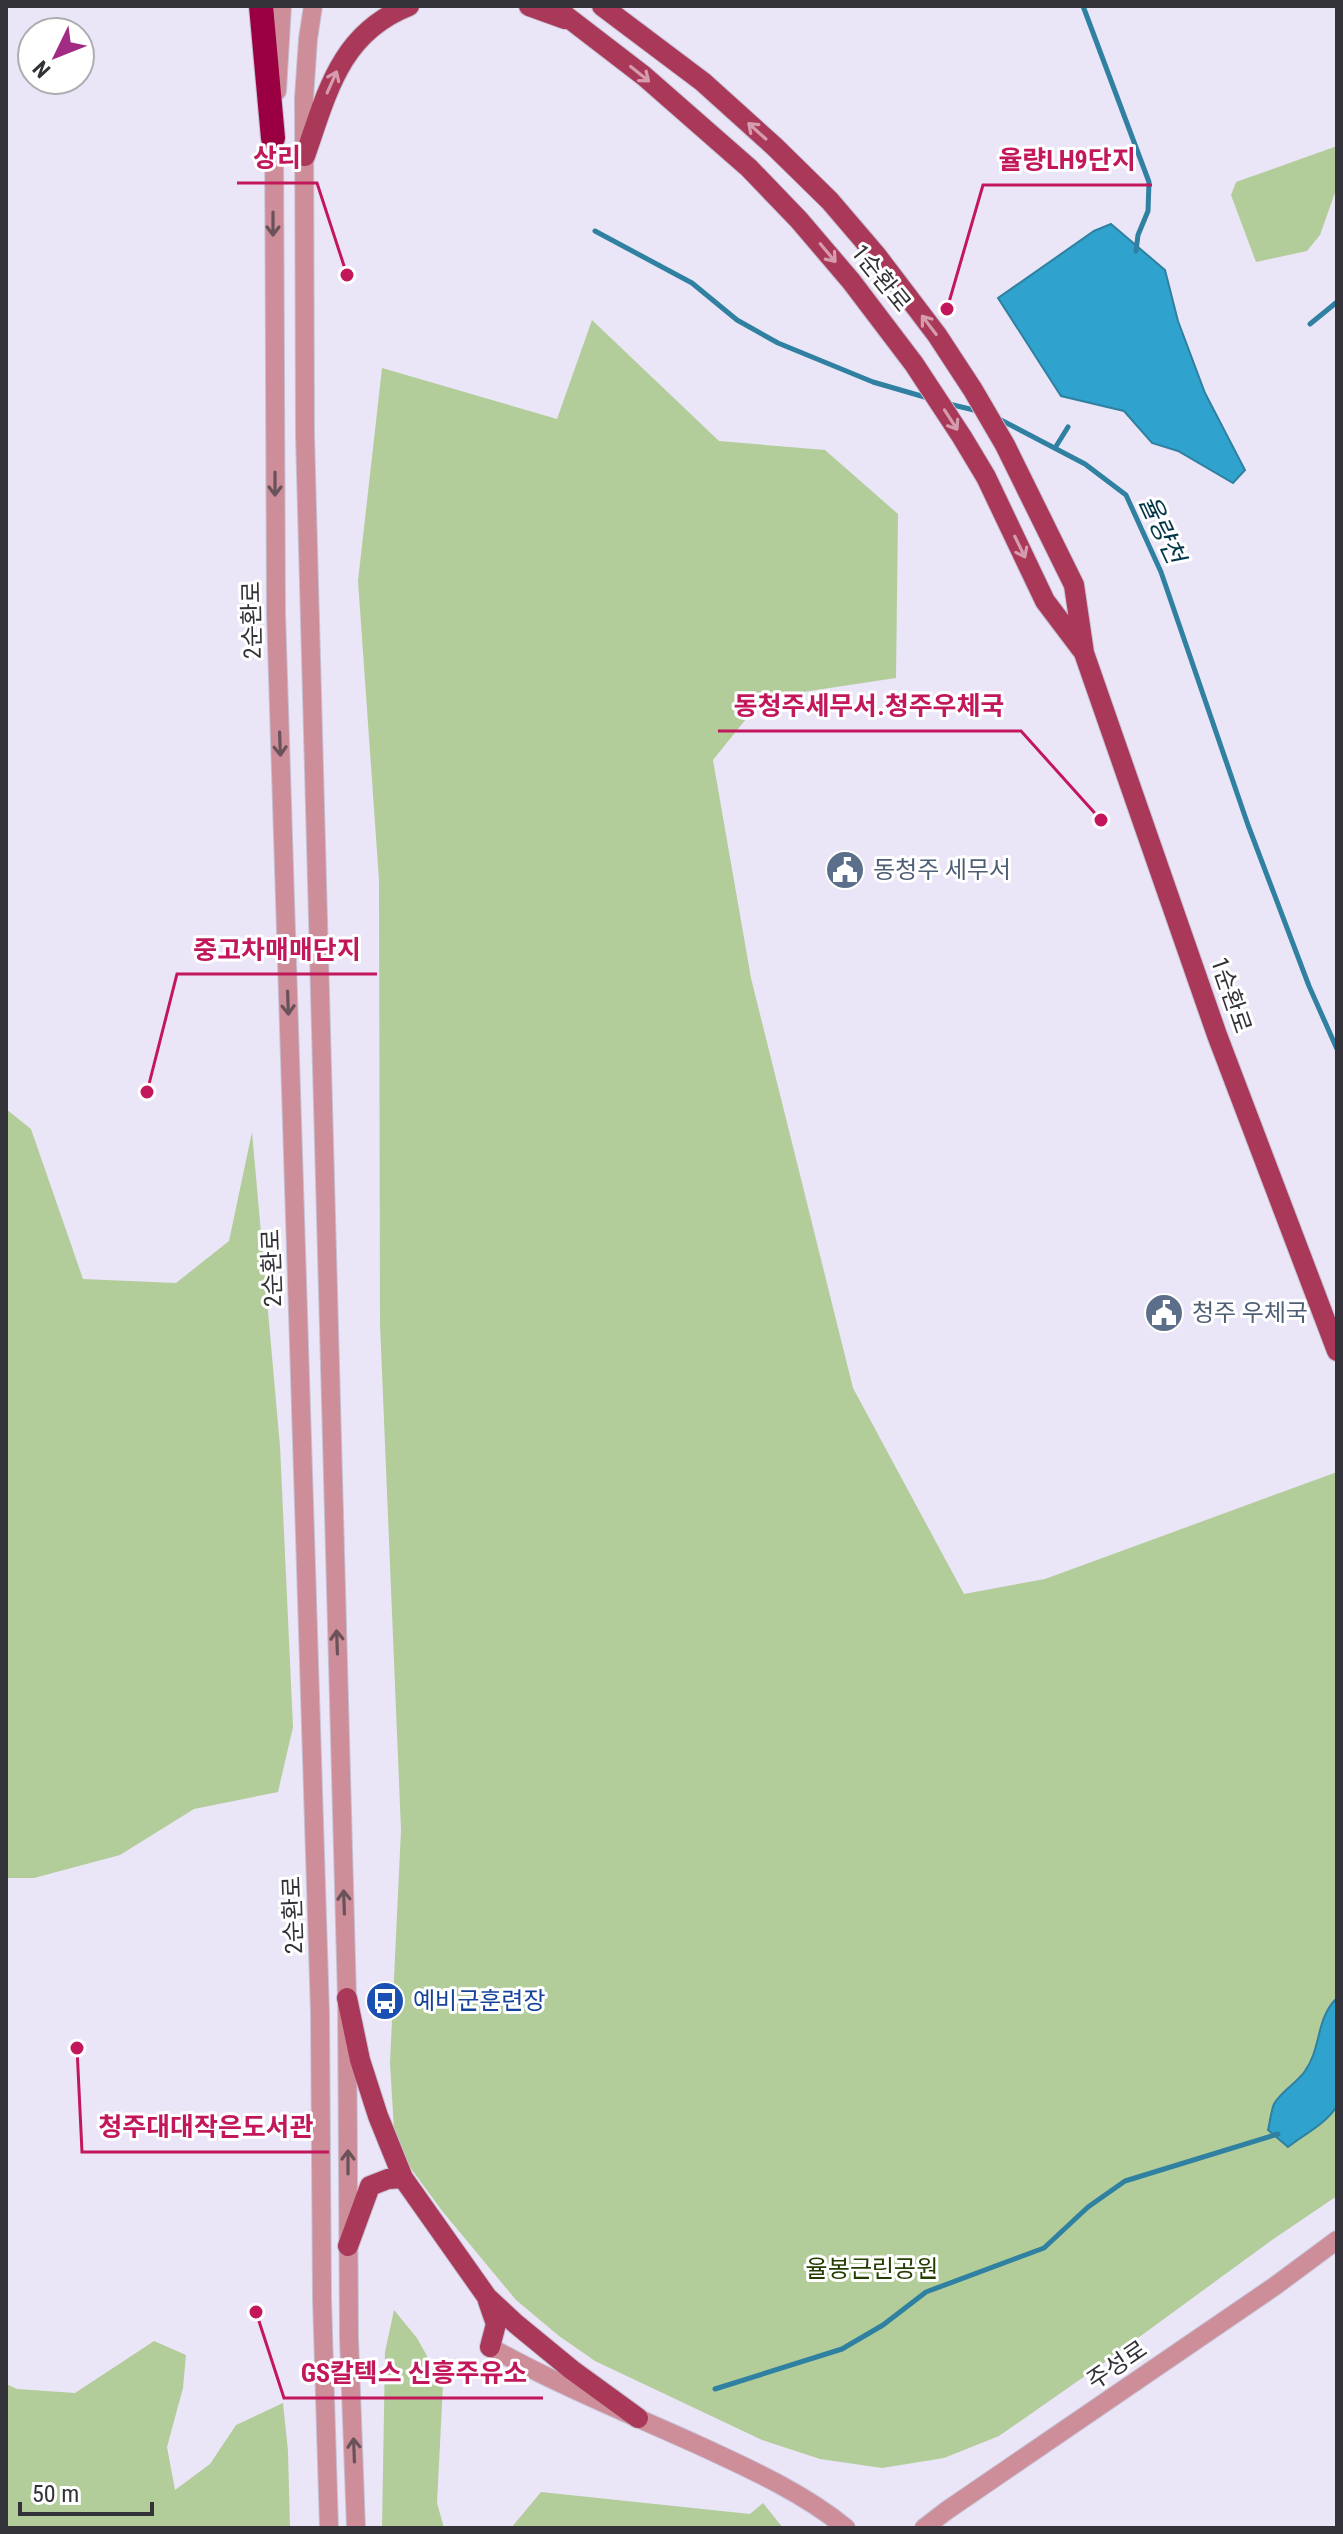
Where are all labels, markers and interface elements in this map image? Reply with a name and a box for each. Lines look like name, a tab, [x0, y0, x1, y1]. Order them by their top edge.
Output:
north arrow	[16, 16, 96, 96]
text: N	[28, 56, 55, 83]
one-way arrow	[629, 65, 650, 83]
one-way arrow	[325, 71, 340, 95]
one-way arrow	[748, 122, 768, 140]
callout: 상리	[237, 133, 317, 183]
callout: 율량LH9단지	[983, 135, 1152, 185]
text: 상리	[253, 143, 301, 173]
text: 율량LH9단지	[998, 145, 1136, 175]
one-way arrow	[265, 210, 281, 237]
street label: 1순환로	[846, 239, 916, 317]
one-way arrow	[818, 243, 836, 263]
one-way arrow	[921, 315, 938, 336]
one-way arrow	[943, 408, 959, 431]
one-way arrow	[267, 470, 282, 497]
water label: 율량천	[1133, 490, 1192, 571]
one-way arrow	[1012, 535, 1028, 559]
street label: 2순환로	[237, 581, 267, 659]
callout: 동청주세무서.청주우체국	[718, 681, 1021, 731]
text: 동청주세무서.청주우체국	[734, 691, 1004, 721]
one-way arrow	[272, 730, 287, 757]
public building icon: 동청주 세무서	[824, 849, 866, 891]
place label: 동청주 세무서	[873, 856, 1011, 884]
callout: 중고차매매단지	[177, 924, 377, 974]
text: 중고차매매단지	[193, 935, 361, 965]
street label: 1순환로	[1205, 954, 1257, 1036]
one-way arrow	[280, 989, 296, 1016]
street label: 2순환로	[257, 1228, 287, 1308]
public building icon: 청주 우체국	[1143, 1292, 1185, 1334]
place label: 청주 우체국	[1192, 1299, 1308, 1327]
one-way arrow	[329, 1629, 345, 1656]
street label: 2순환로	[278, 1875, 308, 1955]
one-way arrow	[337, 1889, 352, 1916]
bus stop icon: 예비군훈련장	[364, 1980, 406, 2022]
place label: 예비군훈련장	[413, 1987, 545, 2015]
callout: 청주대대작은도서관	[82, 2102, 329, 2152]
text: 청주대대작은도서관	[98, 2112, 314, 2142]
one-way arrow	[340, 2149, 356, 2176]
park label: 율봉근린공원	[806, 2255, 938, 2283]
street label: 주성로	[1082, 2335, 1152, 2395]
callout: GS칼텍스 신흥주유소	[284, 2348, 543, 2398]
text: GS칼텍스 신흥주유소	[301, 2358, 527, 2388]
one-way arrow	[347, 2437, 362, 2464]
scale bar	[20, 2466, 152, 2516]
text: 50 m	[32, 2480, 79, 2508]

